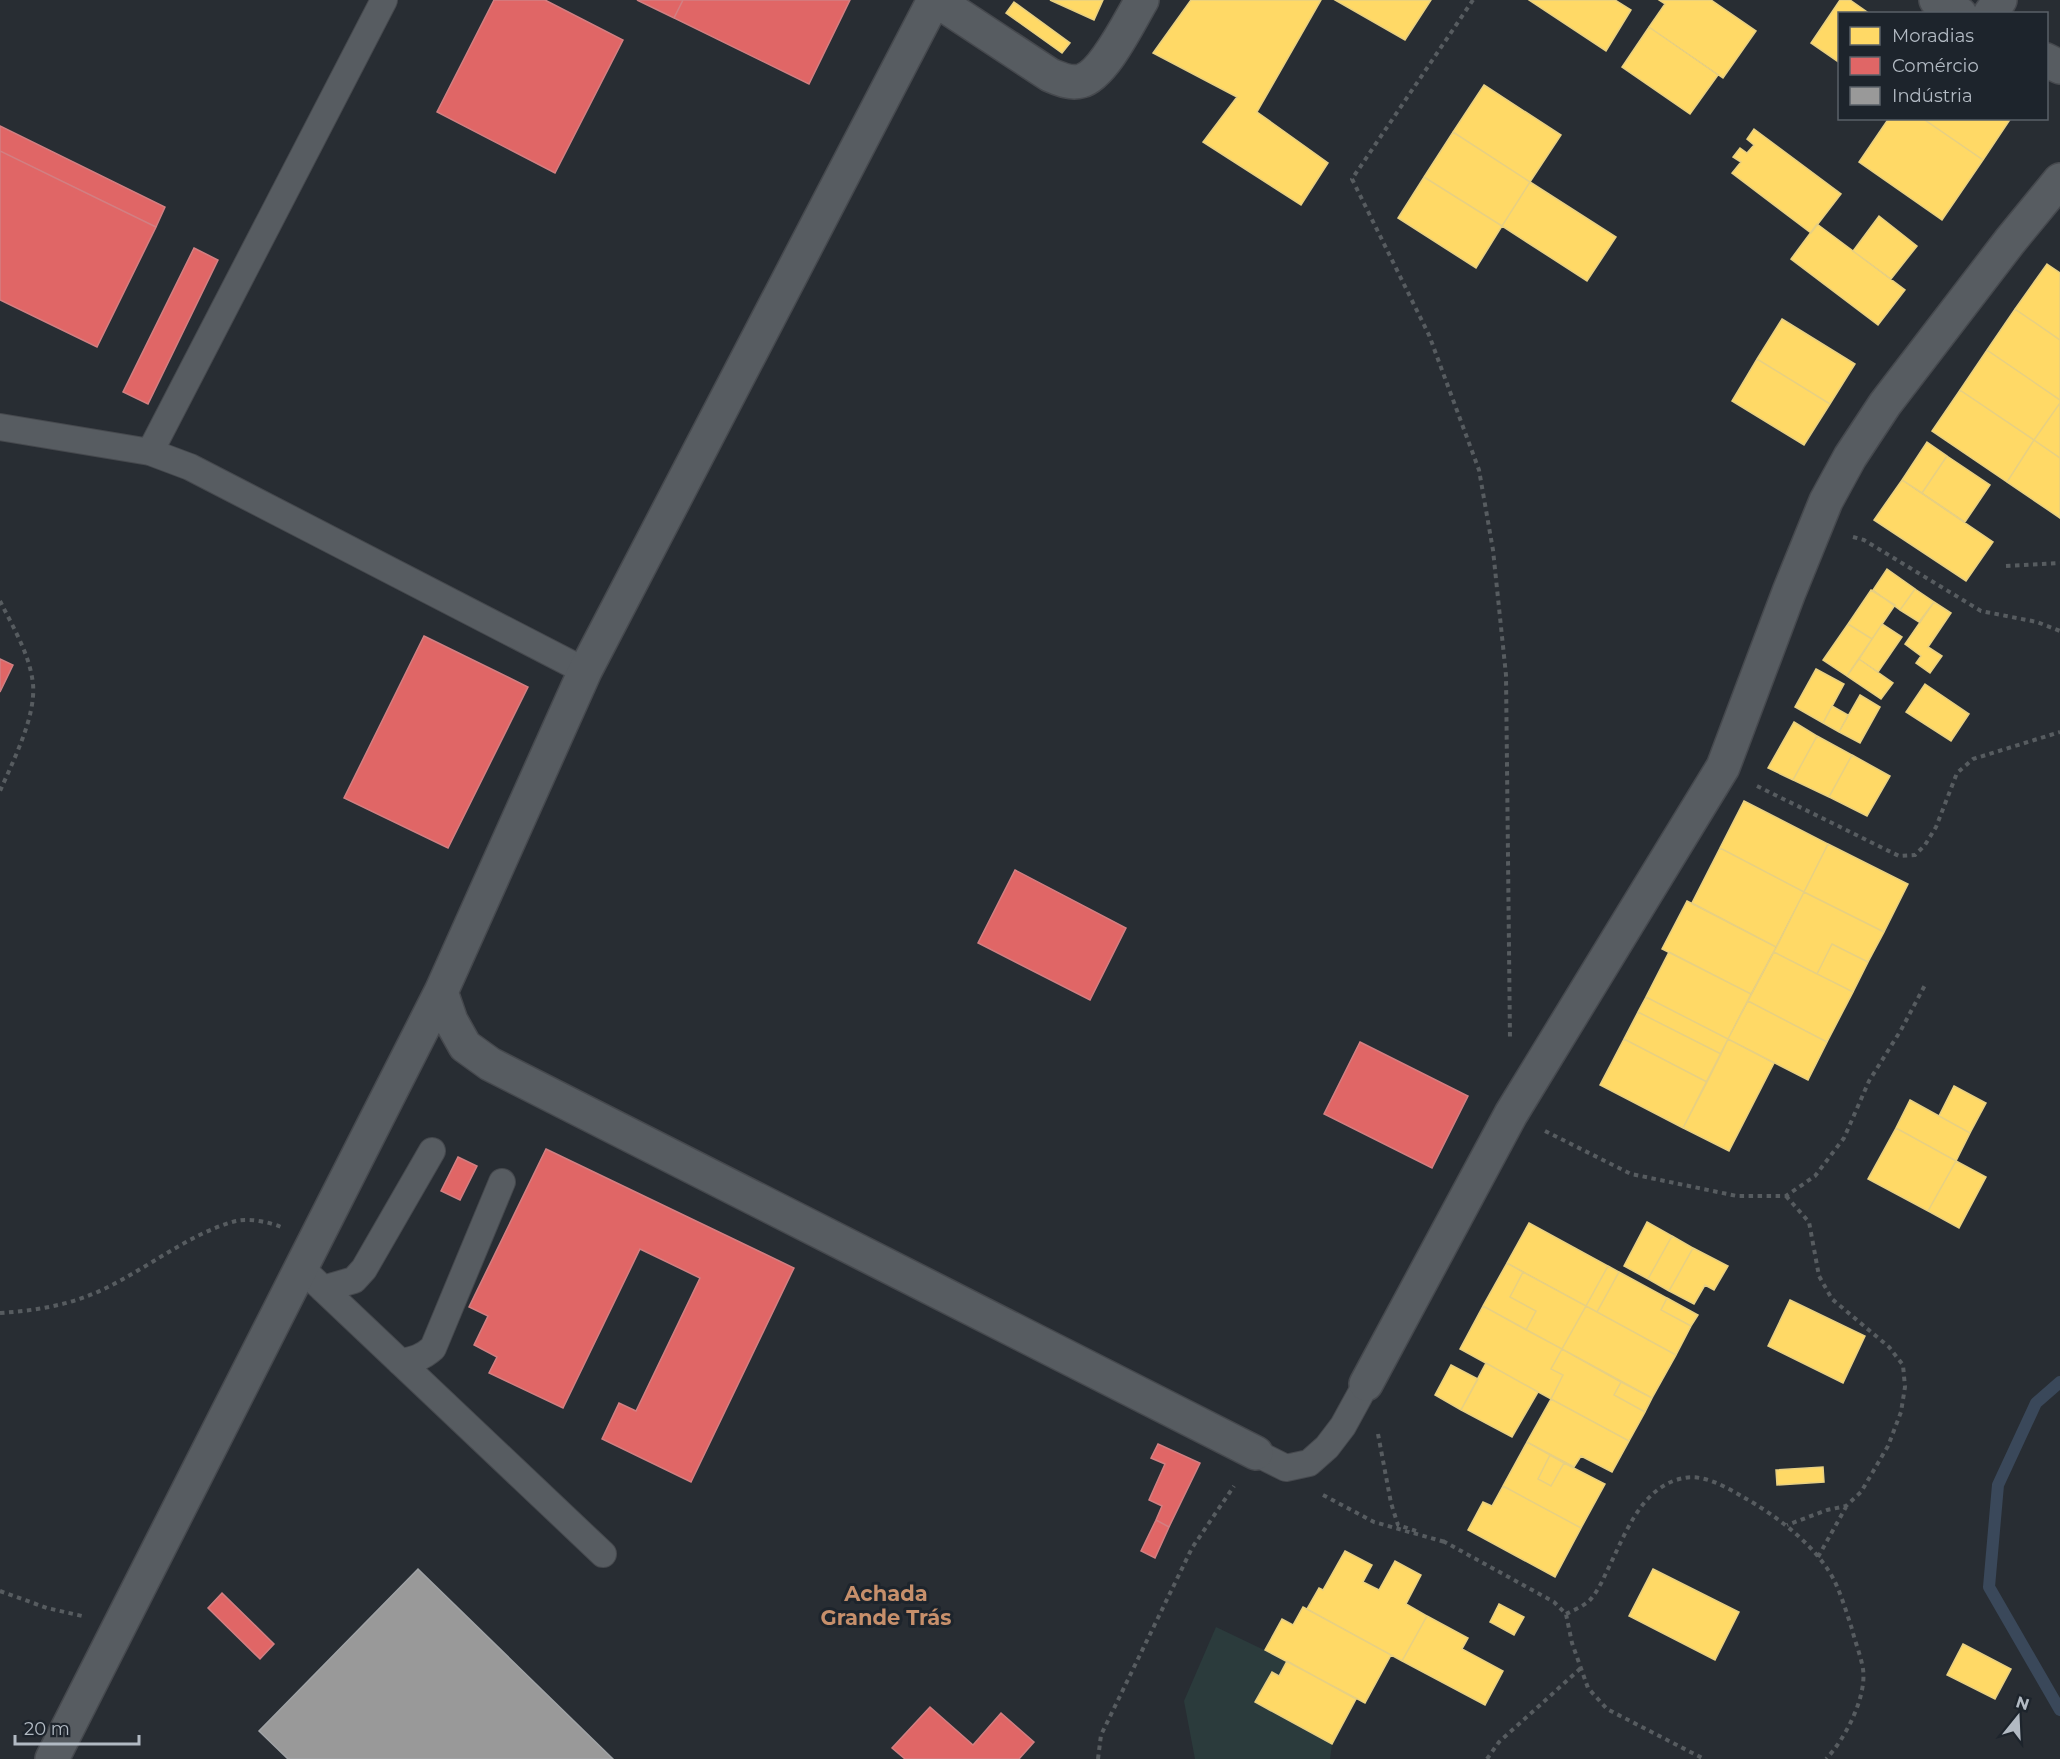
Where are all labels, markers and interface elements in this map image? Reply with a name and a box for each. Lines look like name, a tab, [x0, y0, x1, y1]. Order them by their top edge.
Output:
legend	[1838, 12, 2048, 120]
text: Moradias	[1892, 25, 1974, 47]
text: Comércio	[1892, 55, 1979, 77]
text: Indústria	[1892, 85, 1973, 107]
district label: Achada Grande Trás	[821, 1581, 951, 1630]
north arrow	[1988, 1687, 2048, 1747]
text: N	[2013, 1692, 2032, 1714]
scale bar	[15, 1708, 140, 1746]
text: 20 m	[24, 1718, 70, 1740]

